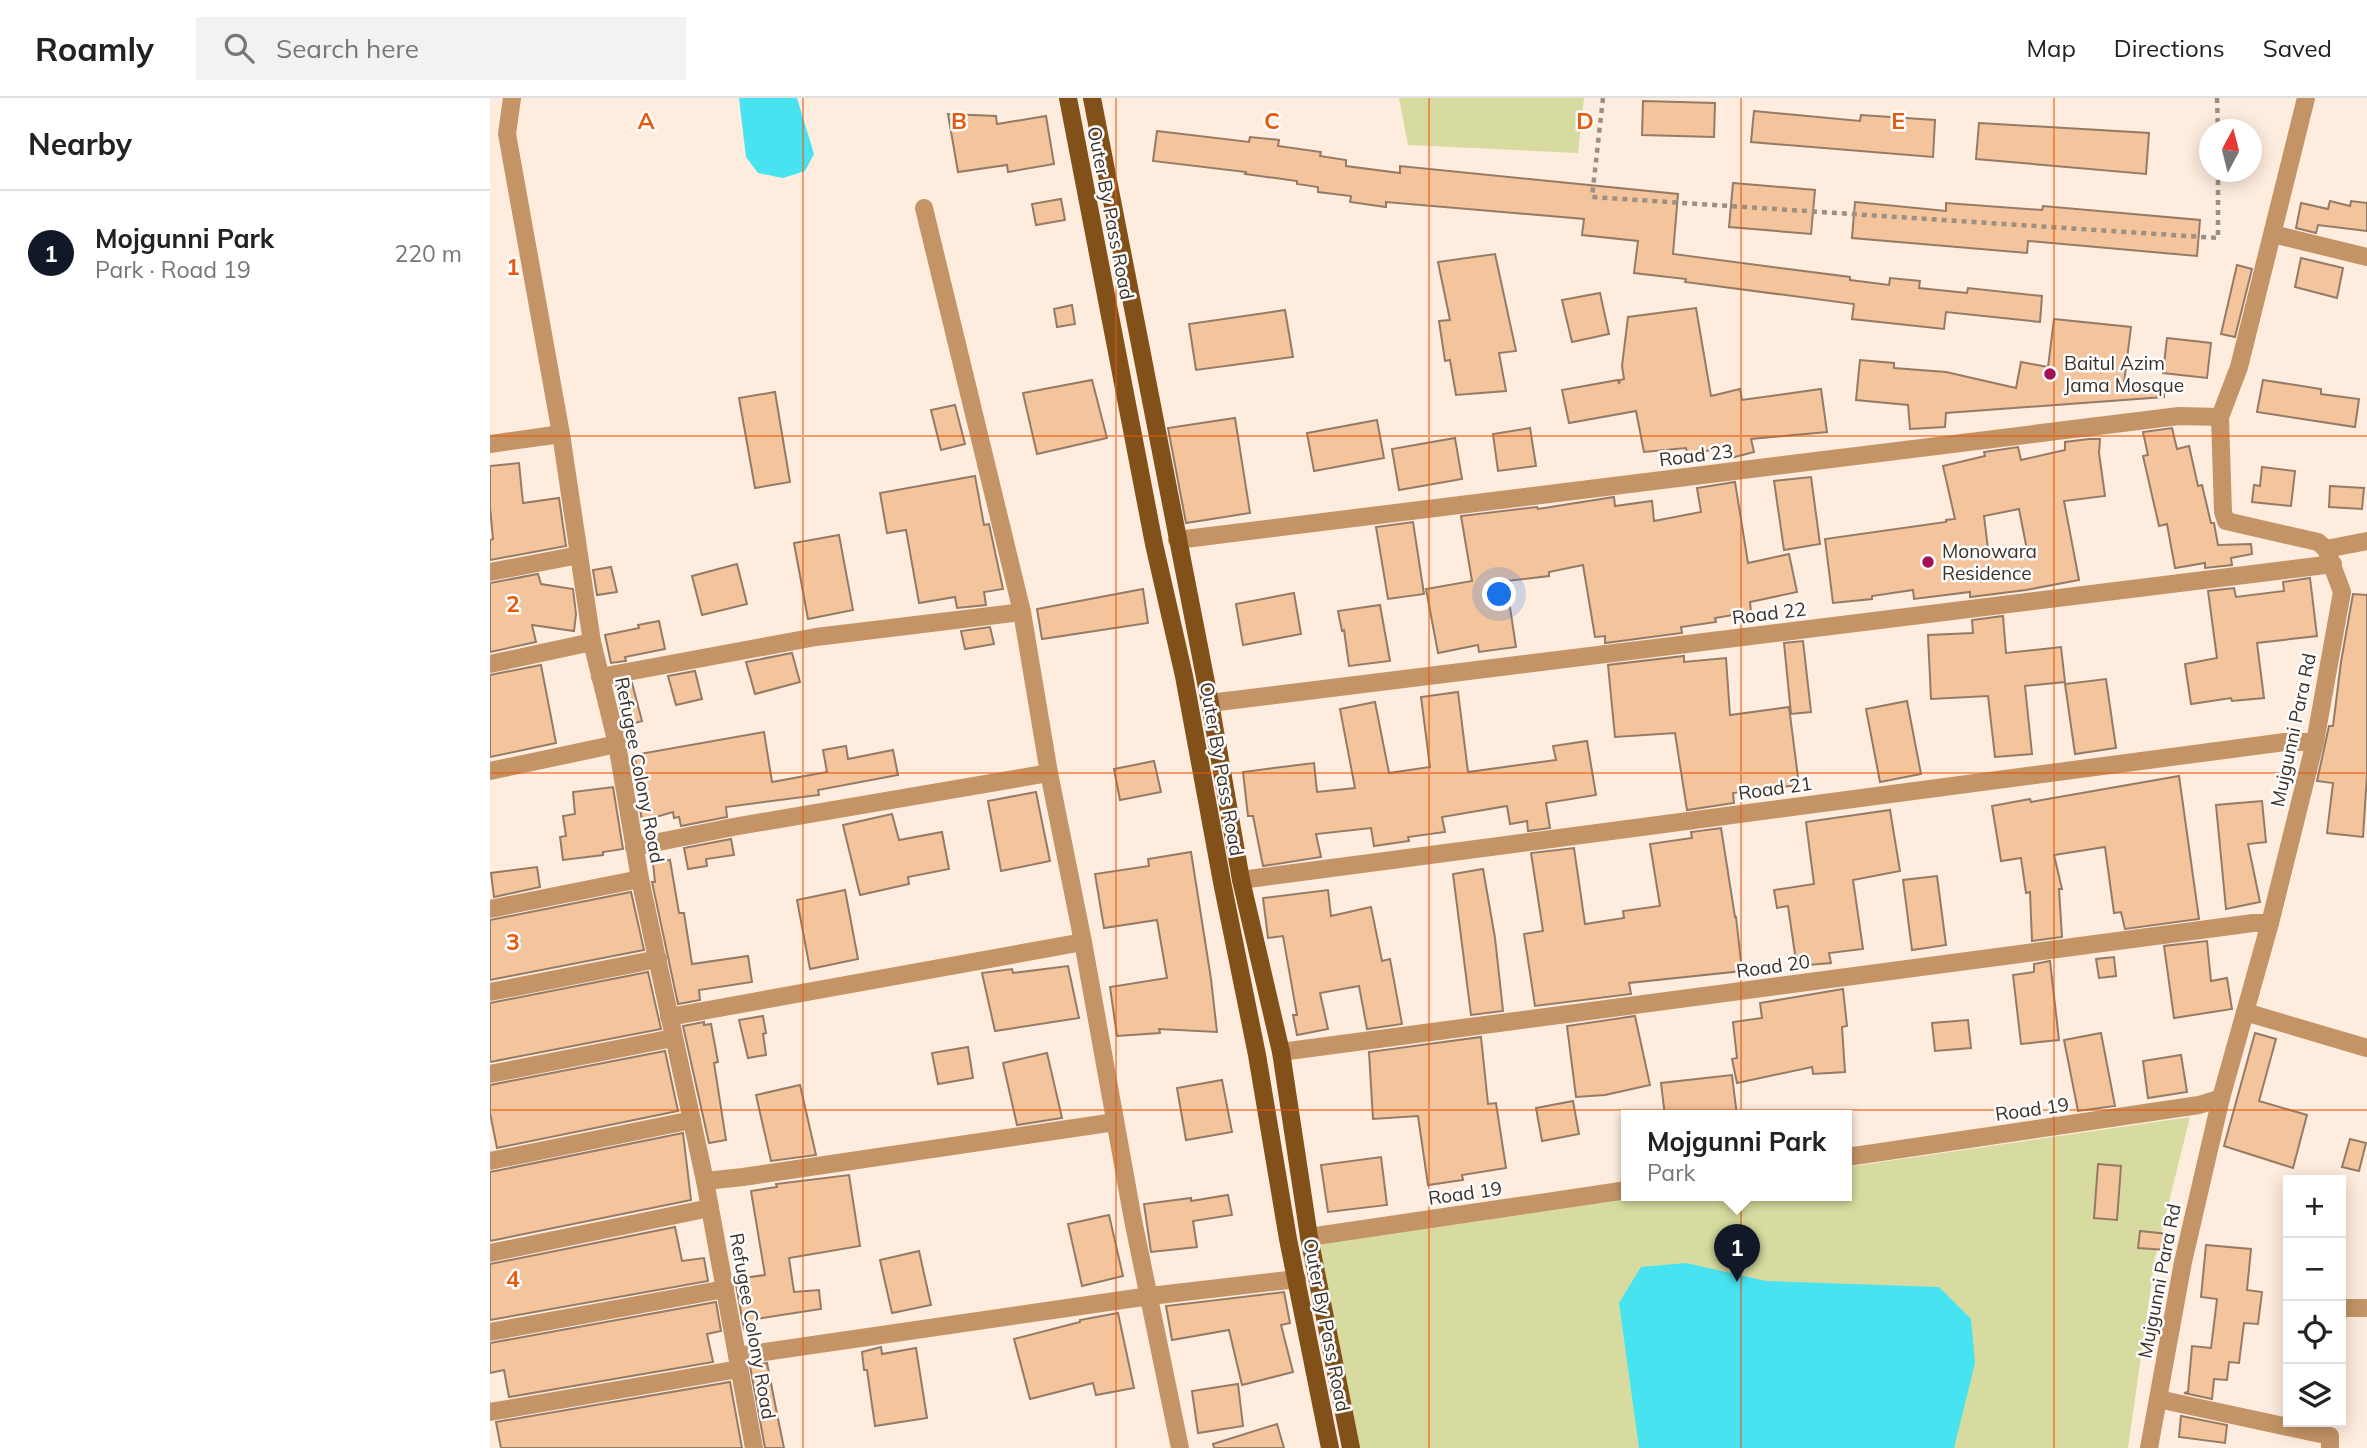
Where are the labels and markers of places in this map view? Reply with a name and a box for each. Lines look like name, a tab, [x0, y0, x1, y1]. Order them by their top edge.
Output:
place label: Baitul Azim Jama Mosque	[2064, 351, 2184, 397]
marker: Baitul Azim Jama Mosque	[2042, 366, 2058, 382]
place label: Monowara Residence	[1942, 539, 2037, 585]
marker: Monowara Residence	[1920, 554, 1936, 570]
pin: 1	[1714, 1224, 1760, 1282]

